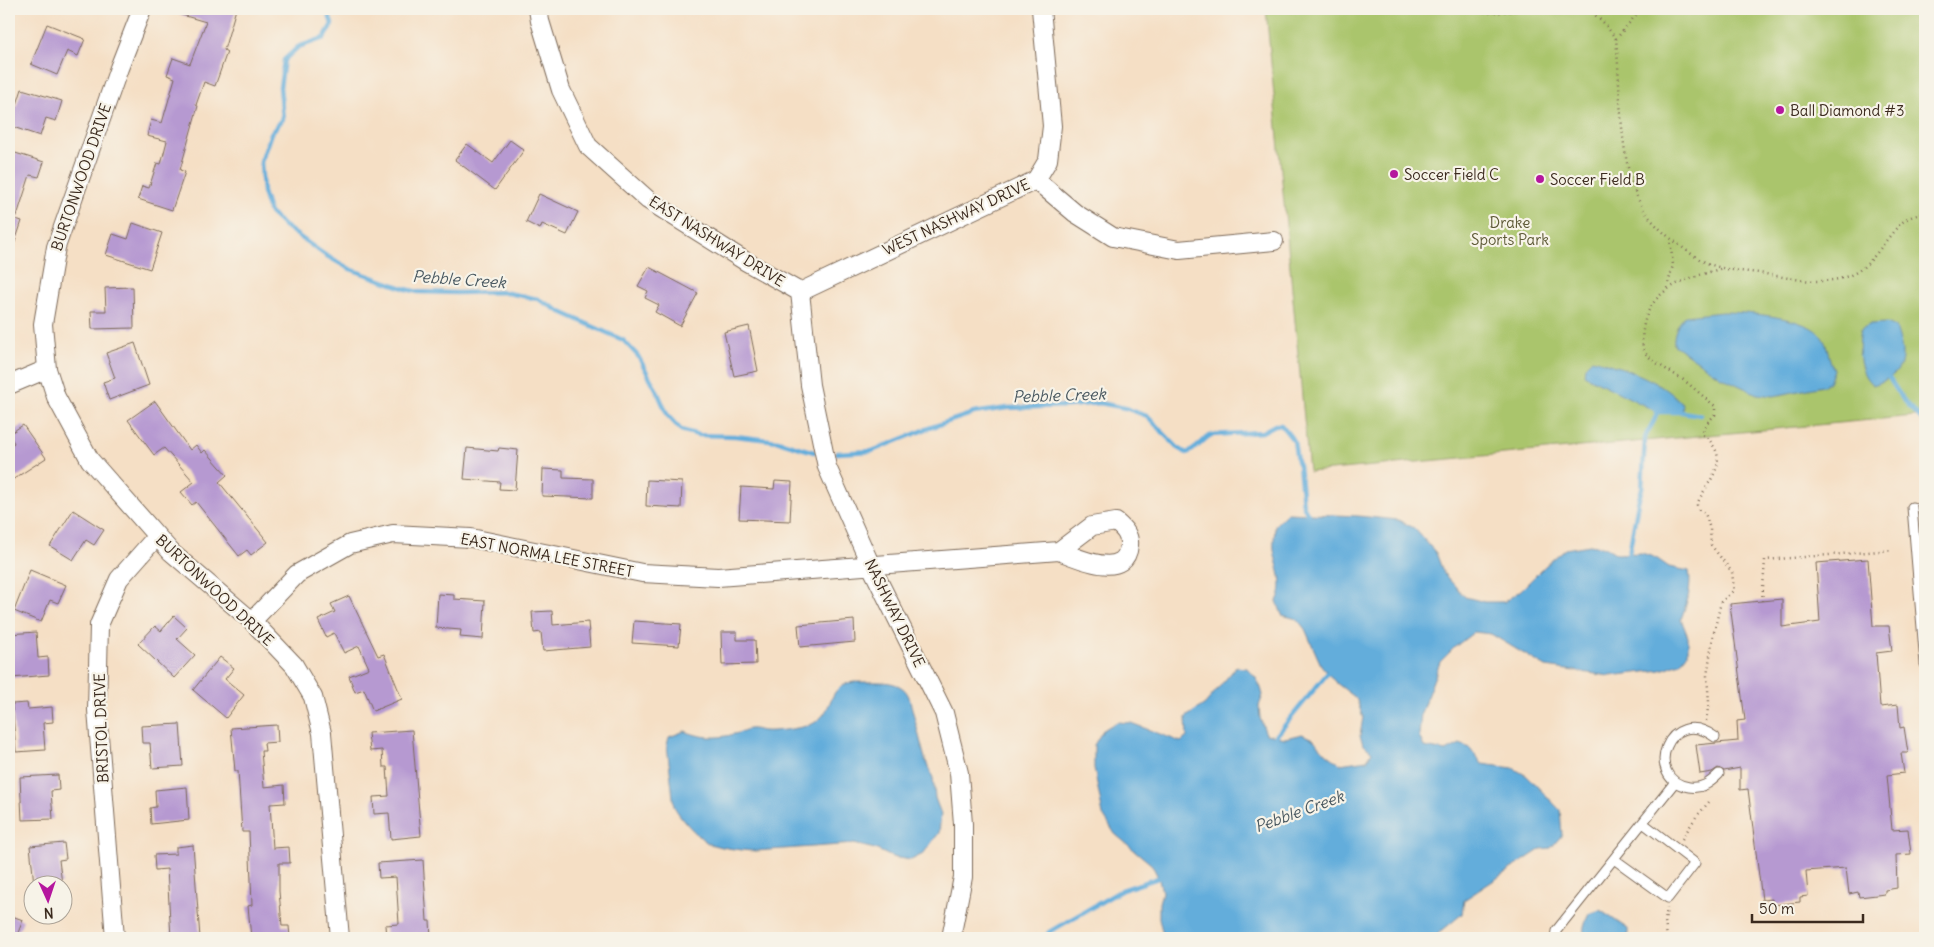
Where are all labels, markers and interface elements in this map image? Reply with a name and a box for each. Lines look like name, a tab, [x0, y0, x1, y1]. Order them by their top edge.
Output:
street label: BURTONWOOD DRIVE	[47, 101, 115, 253]
place label: Ball Diamond #3	[1790, 101, 1904, 120]
marker: Ball Diamond #3	[1774, 104, 1786, 116]
place label: Soccer Field C	[1404, 165, 1499, 184]
marker: Soccer Field C	[1388, 168, 1400, 180]
place label: Soccer Field B	[1550, 170, 1645, 189]
marker: Soccer Field B	[1534, 173, 1546, 185]
street label: WEST NASHWAY DRIVE	[879, 174, 1033, 259]
street label: EAST NASHWAY DRIVE	[646, 192, 788, 291]
park label: Drake Sports Park	[1471, 213, 1549, 249]
water label: Pebble Creek	[412, 266, 508, 292]
water label: Pebble Creek	[1012, 383, 1108, 407]
street label: EAST NORMA LEE STREET	[459, 529, 635, 581]
street label: BURTONWOOD DRIVE	[152, 530, 278, 650]
street label: NASHWAY DRIVE	[861, 556, 930, 670]
street label: BRISTOL DRIVE	[90, 673, 112, 783]
water label: Pebble Creek	[1252, 785, 1348, 836]
north arrow	[22, 874, 72, 924]
scale bar	[1752, 892, 1863, 924]
text: 50 m	[1759, 899, 1794, 918]
text: N	[43, 904, 54, 922]

